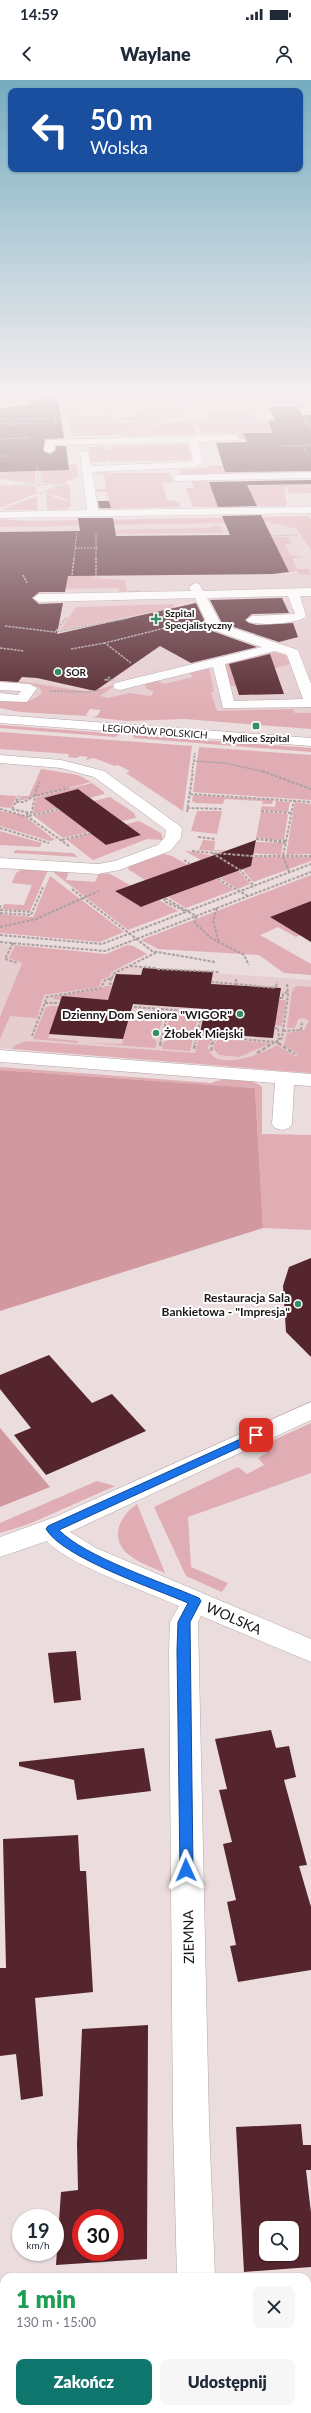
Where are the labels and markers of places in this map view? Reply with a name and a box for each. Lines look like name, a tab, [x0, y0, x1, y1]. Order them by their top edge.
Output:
place label: Szpital Specjalistyczny	[165, 607, 233, 631]
marker: Szpital Specjalistyczny	[150, 613, 162, 625]
place label: SOR	[66, 666, 87, 678]
marker: SOR	[53, 667, 63, 677]
marker: Mydlice Szpital	[251, 721, 261, 731]
place label: Mydlice Szpital	[222, 732, 290, 744]
place label: Dzienny Dom Seniora "WIGOR"	[62, 1007, 232, 1022]
marker: Dzienny Dom Seniora "WIGOR"	[235, 1009, 245, 1019]
place label: Żłobek Miejski	[164, 1026, 243, 1041]
marker: Żłobek Miejski	[151, 1028, 161, 1038]
place label: Restauracja Sala Bankietowa - "Impresja"	[162, 1290, 290, 1319]
marker: Restauracja Sala Bankietowa - "Impresja"	[293, 1299, 303, 1309]
pin	[239, 1418, 273, 1452]

